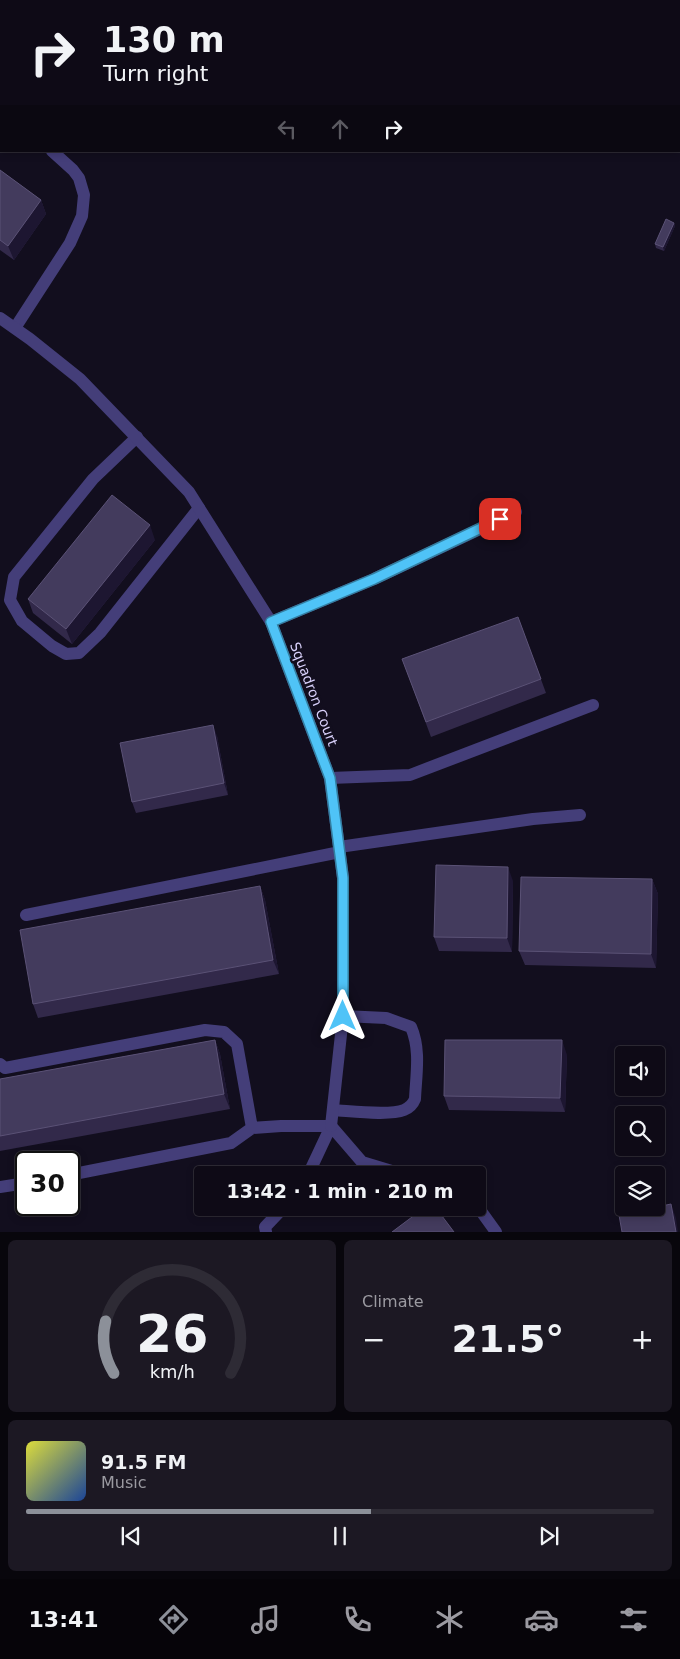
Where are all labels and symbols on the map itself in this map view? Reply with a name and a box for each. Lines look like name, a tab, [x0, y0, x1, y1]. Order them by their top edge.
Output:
pin	[479, 498, 521, 540]
street label: Squadron Court	[287, 640, 341, 749]
position arrow	[316, 989, 368, 1041]
speed limit sign: 30	[15, 1151, 80, 1216]

